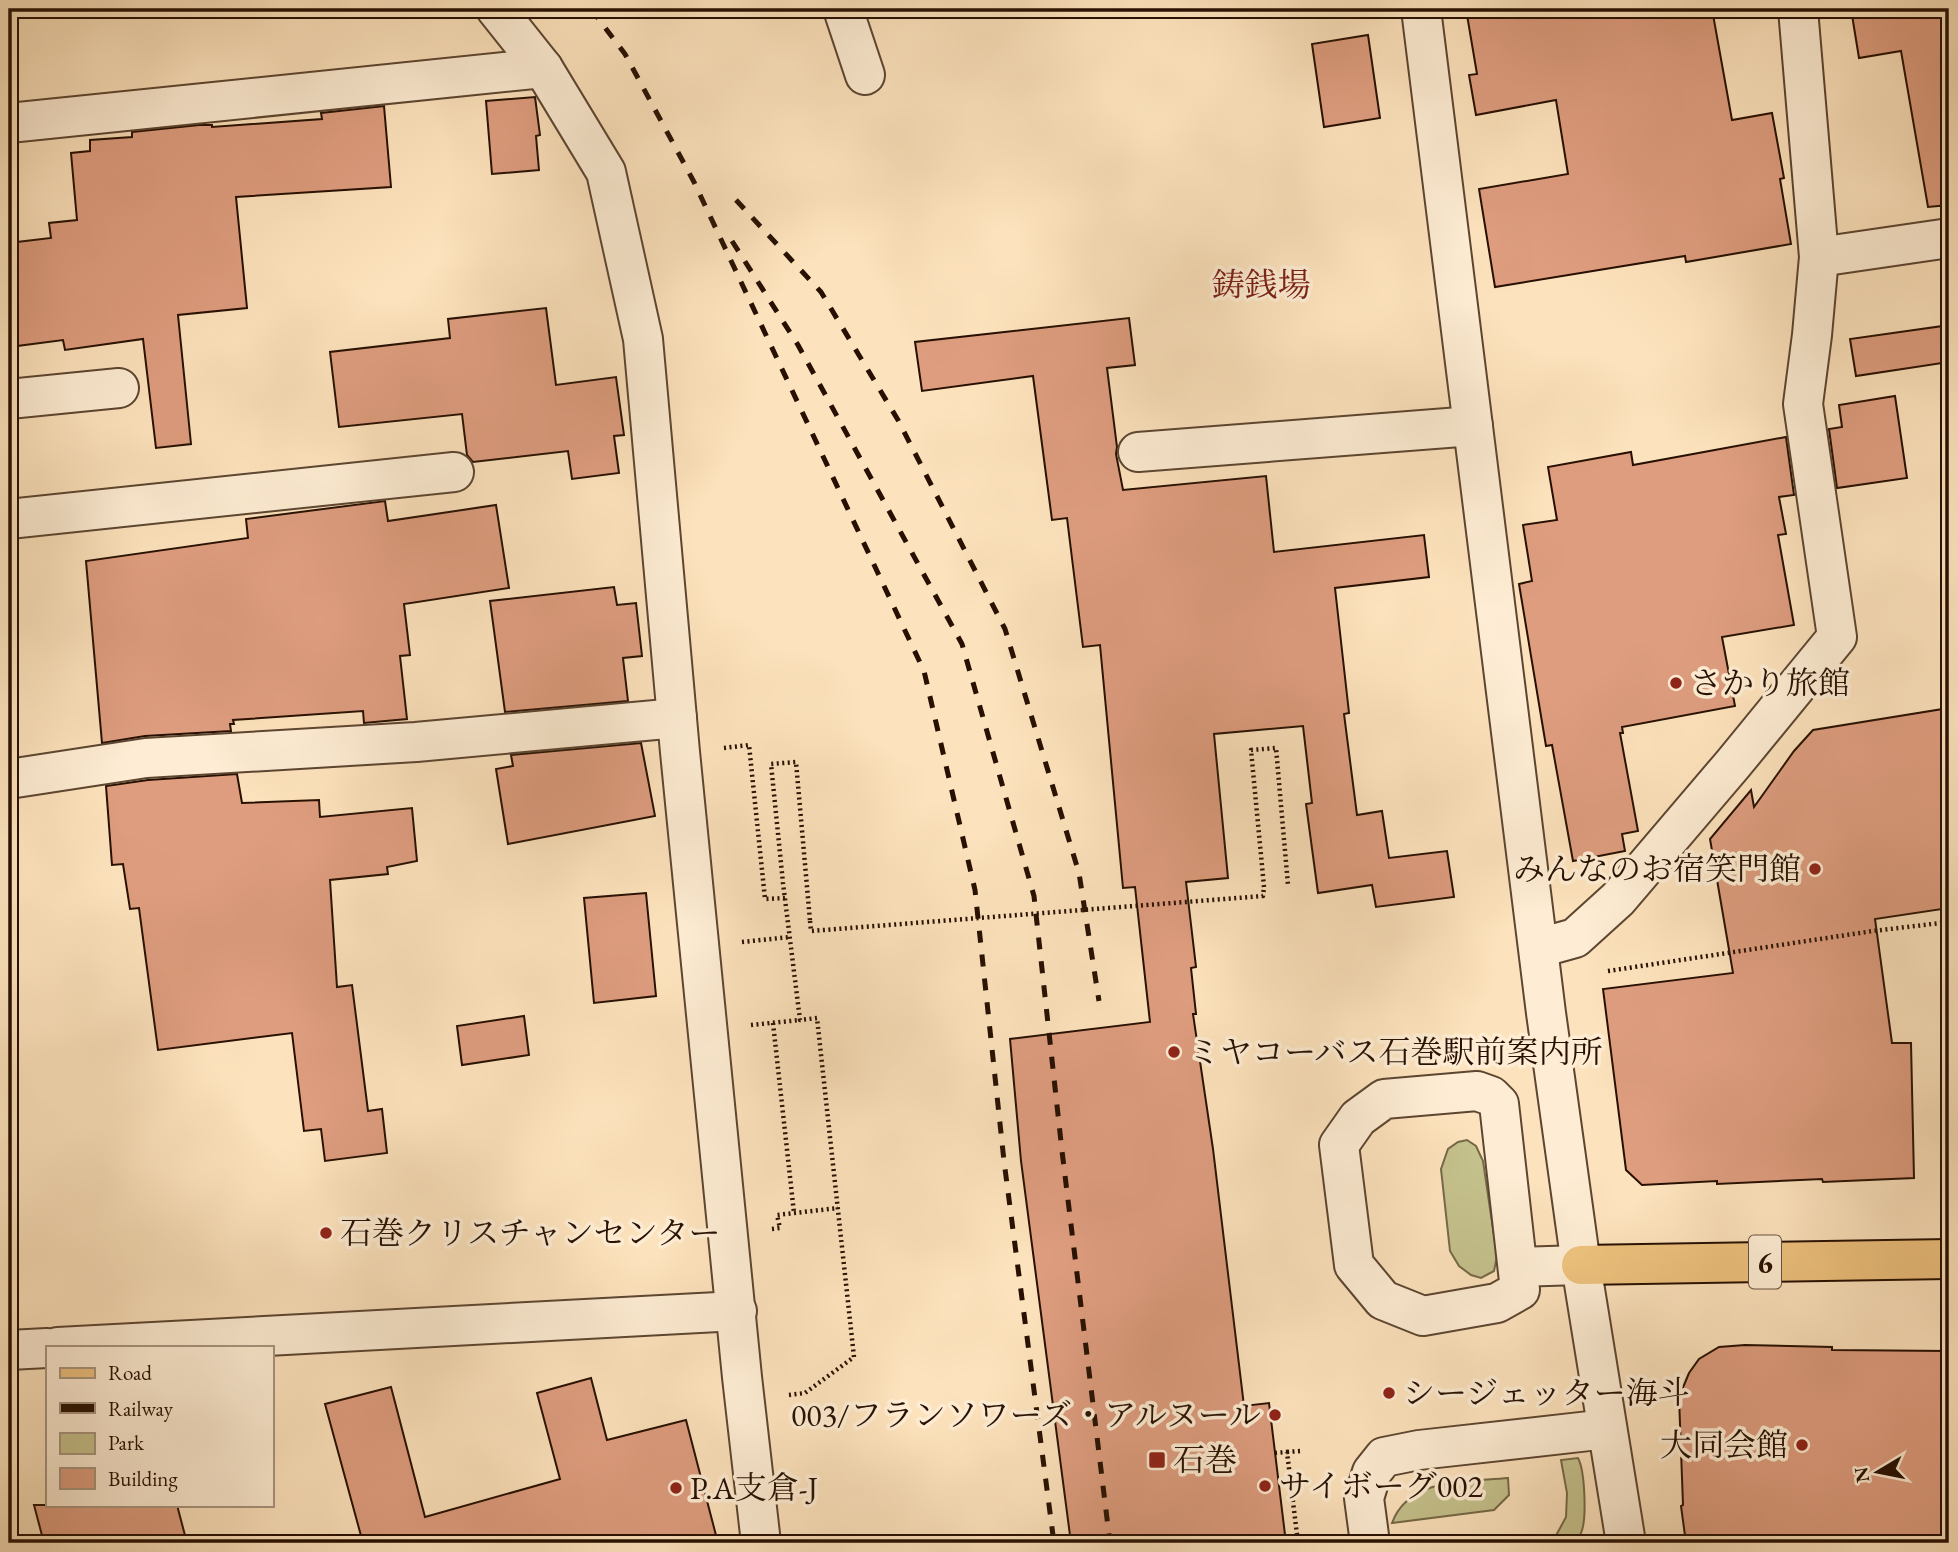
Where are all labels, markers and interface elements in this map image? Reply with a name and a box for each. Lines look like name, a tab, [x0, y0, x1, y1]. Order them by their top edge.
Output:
district label: 鋳銭場	[1212, 263, 1311, 306]
place label: さかり旅館	[1690, 662, 1850, 704]
marker: さかり旅館	[1668, 675, 1684, 691]
place label: みんなのお宿笑門館	[1513, 848, 1801, 890]
marker: みんなのお宿笑門館	[1807, 861, 1823, 877]
place label: ミヤコーバス石巻駅前案内所	[1188, 1031, 1602, 1073]
marker: ミヤコーバス石巻駅前案内所	[1166, 1044, 1182, 1060]
place label: 石巻クリスチャンセンター	[340, 1212, 720, 1254]
marker: 石巻クリスチャンセンター	[318, 1225, 334, 1241]
road number: 6	[1749, 1236, 1781, 1288]
legend	[46, 1346, 273, 1506]
text: Road	[108, 1359, 152, 1386]
place label: シージェッター海斗	[1403, 1372, 1690, 1414]
marker: シージェッター海斗	[1381, 1385, 1397, 1401]
place label: 003/フランソワーズ・アルヌール	[791, 1394, 1261, 1436]
text: Railway	[108, 1395, 174, 1422]
marker: 003/フランソワーズ・アルヌール	[1267, 1407, 1283, 1423]
place label: 大同会館	[1660, 1424, 1788, 1466]
text: Park	[108, 1429, 145, 1456]
north arrow	[1842, 1436, 1912, 1506]
marker: 大同会館	[1794, 1437, 1810, 1453]
place label: 石巻	[1173, 1439, 1237, 1481]
marker: 石巻	[1147, 1450, 1167, 1470]
text: Building	[108, 1465, 178, 1492]
place label: サイボーグ002	[1279, 1465, 1483, 1507]
text: N	[1848, 1465, 1875, 1485]
place label: P.A支倉-J	[690, 1467, 818, 1509]
marker: サイボーグ002	[1257, 1478, 1273, 1494]
marker: P.A支倉-J	[668, 1480, 684, 1496]

